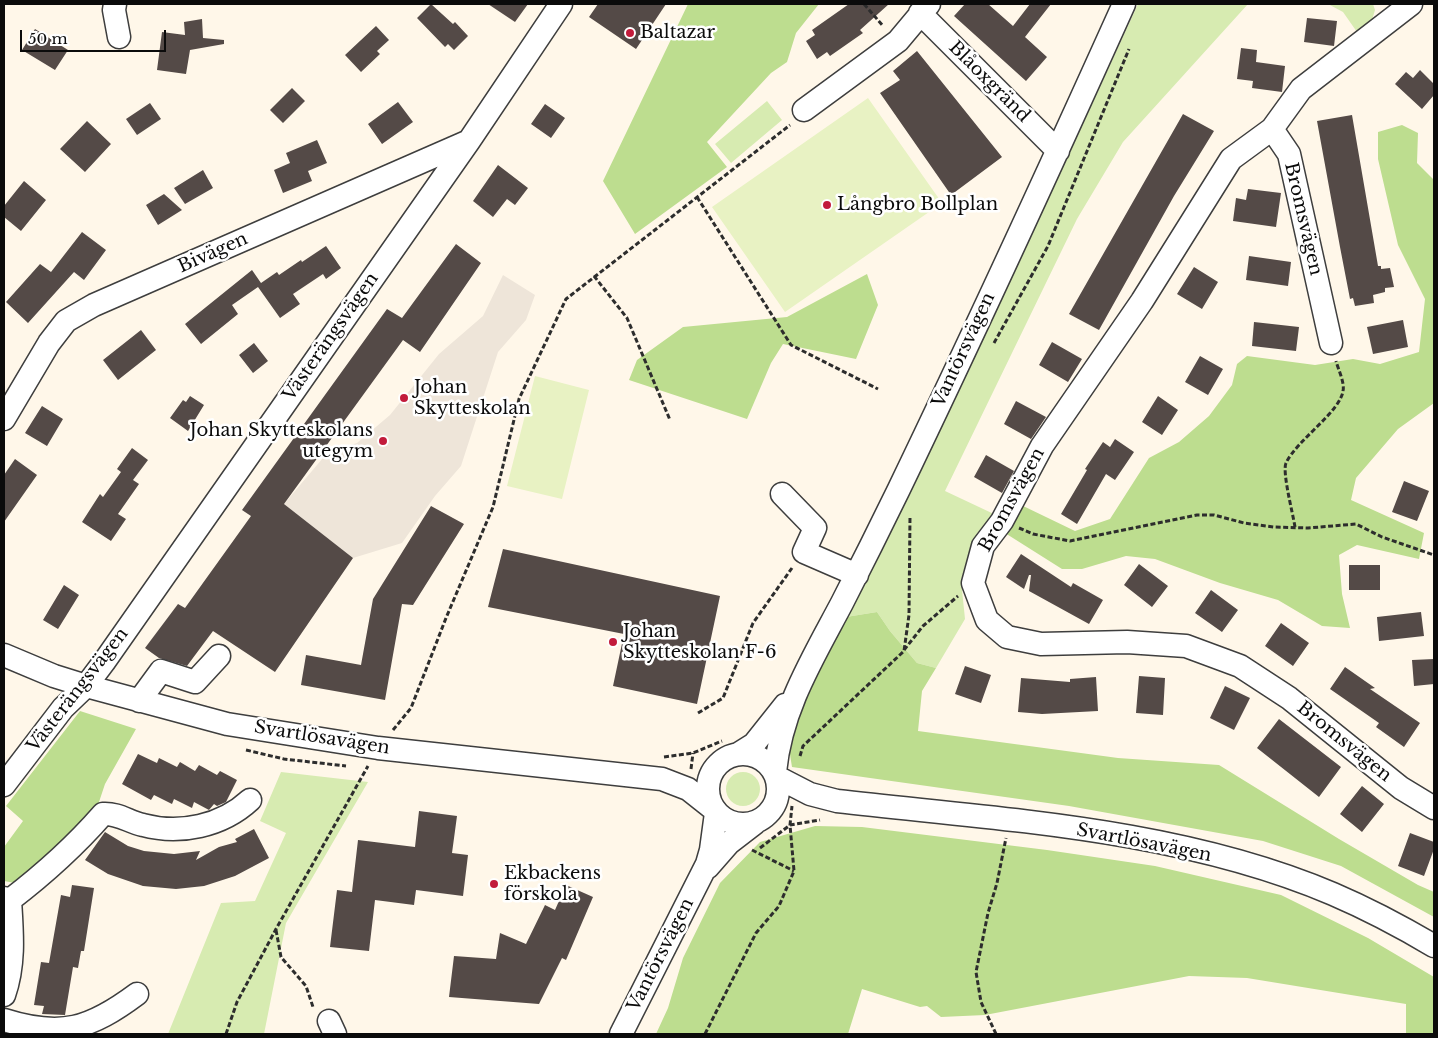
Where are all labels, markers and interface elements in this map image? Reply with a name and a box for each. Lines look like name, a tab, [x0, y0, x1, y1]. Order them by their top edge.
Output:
scale bar	[22, 20, 169, 52]
place label: Baltazar	[640, 22, 715, 44]
marker: Baltazar	[624, 27, 636, 39]
text: 50 m	[28, 29, 68, 48]
street label: Blåoxgränd	[944, 37, 1034, 127]
street label: Bromsvägen	[1279, 160, 1327, 278]
place label: Långbro Bollplan	[837, 194, 998, 216]
marker: Långbro Bollplan	[821, 199, 833, 211]
street label: Bivägen	[175, 228, 251, 278]
street label: Västerängsvägen	[279, 269, 383, 405]
street label: Vantörsvägen	[928, 289, 1000, 411]
place label: Johan Skytteskolan	[414, 377, 531, 419]
marker: Johan Skytteskolan	[398, 392, 410, 404]
place label: Johan Skytteskolans utegym	[190, 420, 373, 462]
marker: Johan Skytteskolans utegym	[377, 435, 389, 447]
street label: Bromsvägen	[975, 444, 1049, 556]
place label: Johan Skytteskolan F-6	[623, 621, 776, 664]
street label: Västerängsvägen	[23, 624, 133, 756]
marker: Johan Skytteskolan F-6	[607, 636, 619, 648]
street label: Bromsvägen	[1292, 697, 1396, 787]
street label: Svartlösavägen	[253, 717, 391, 759]
street label: Svartlösavägen	[1075, 819, 1213, 867]
place label: Ekbackens förskola	[504, 863, 601, 906]
marker: Ekbackens förskola	[488, 878, 500, 890]
street label: Vantörsvägen	[623, 895, 699, 1015]

